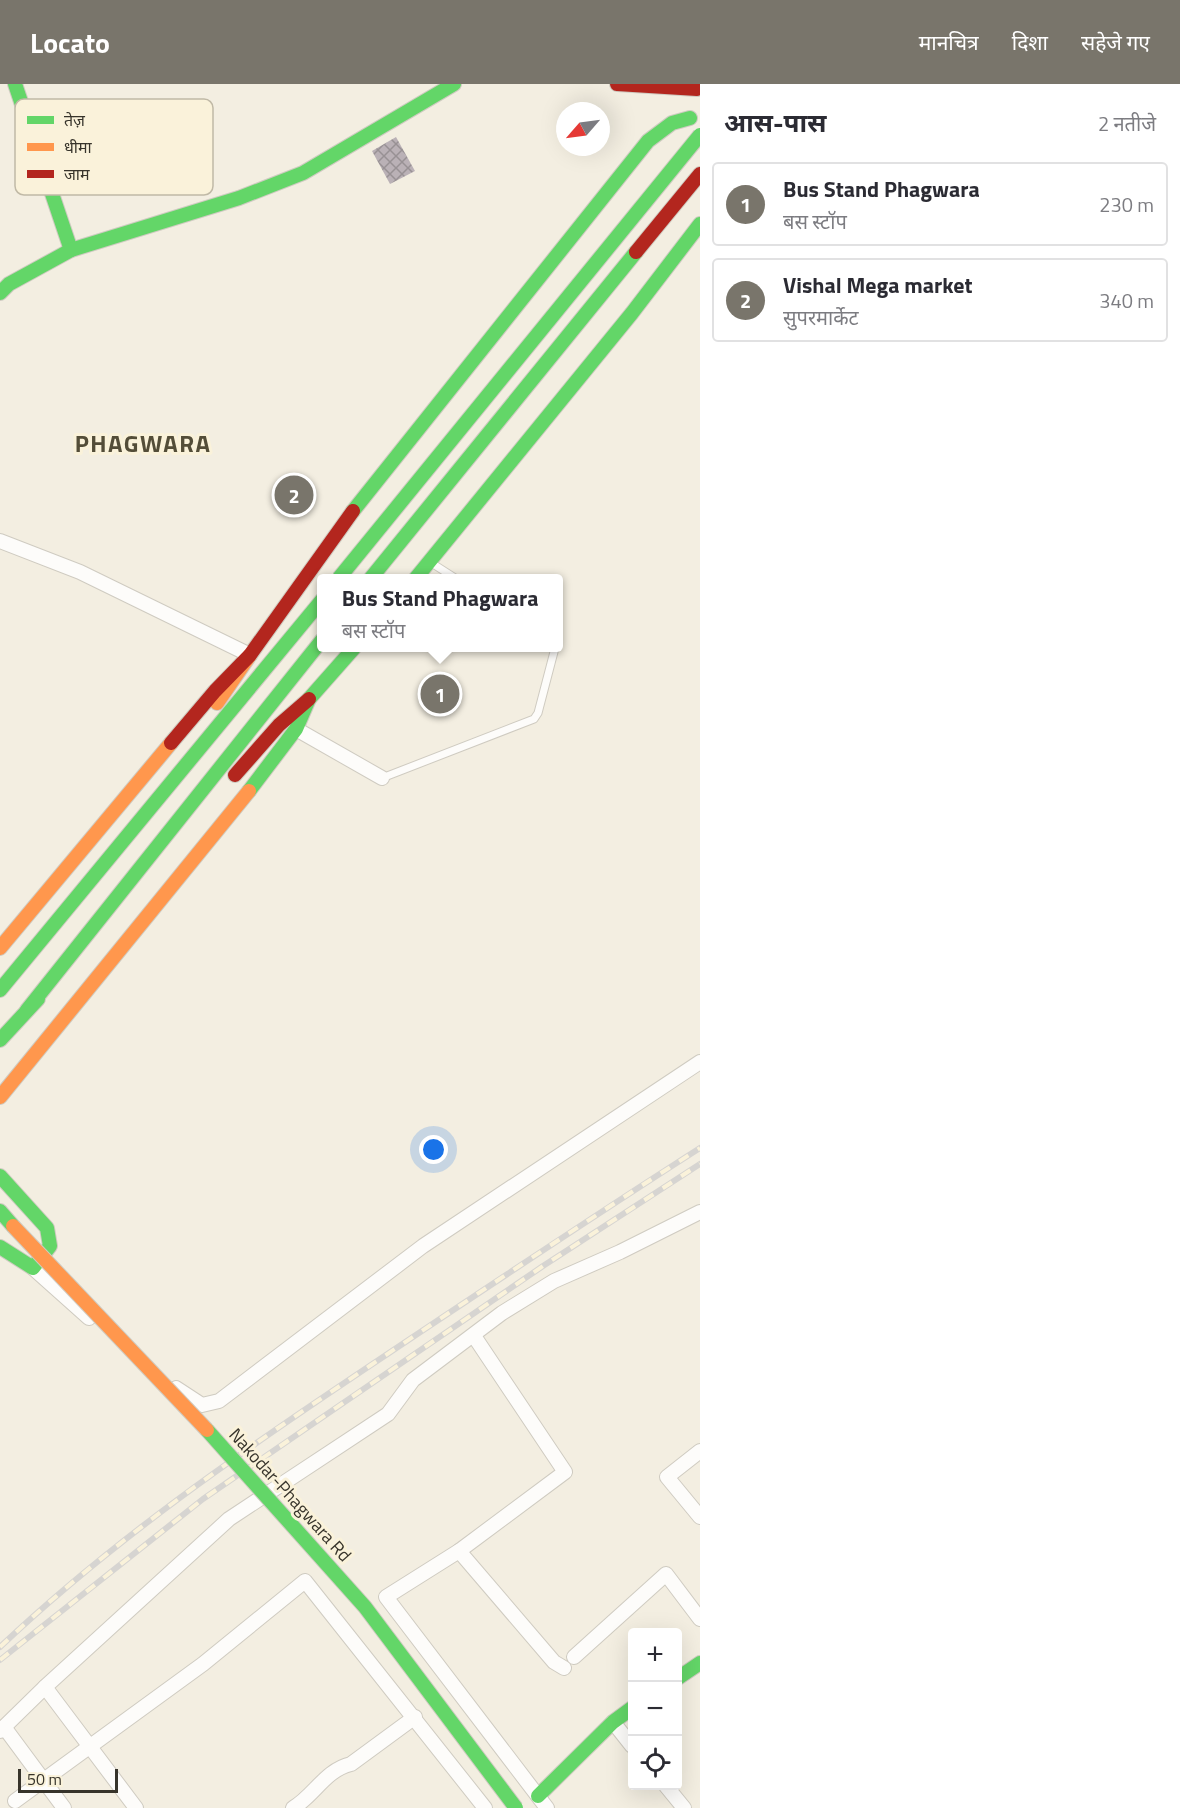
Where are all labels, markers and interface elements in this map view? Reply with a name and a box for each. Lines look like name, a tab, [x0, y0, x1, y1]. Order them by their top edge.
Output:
text: Locato	[30, 21, 110, 64]
text: मानचित्र	[919, 26, 979, 58]
text: दिशा	[1012, 26, 1048, 58]
text: सहेजे गए	[1081, 26, 1150, 58]
legend	[15, 99, 213, 195]
north arrow	[556, 102, 610, 156]
text: आस-पास	[724, 103, 826, 142]
text: तेज़	[64, 108, 86, 132]
text: 2 नतीजे	[1098, 108, 1156, 139]
text: धीमा	[64, 135, 93, 159]
text: जाम	[64, 162, 90, 186]
text: Bus Stand Phagwara	[783, 172, 980, 206]
text: 1	[740, 189, 751, 220]
text: 230 m	[1099, 189, 1154, 220]
text: बस स्टॉप	[783, 206, 847, 237]
text: Vishal Mega market	[783, 268, 973, 302]
text: 2	[740, 285, 751, 316]
text: 340 m	[1099, 285, 1154, 316]
text: सुपरमार्केट	[783, 302, 859, 333]
district label: PHAGWARA	[75, 425, 211, 461]
pin: 2	[274, 472, 314, 518]
popup	[317, 574, 563, 652]
text: Bus Stand Phagwara	[342, 581, 538, 615]
text: बस स्टॉप	[342, 615, 405, 646]
pin: 1	[420, 672, 460, 716]
your location	[419, 1135, 448, 1164]
street label: Nakodar-Phagwara Rd	[223, 1422, 358, 1568]
map controls	[628, 1628, 682, 1790]
button: +	[628, 1628, 682, 1682]
button: −	[628, 1682, 682, 1736]
button: locate	[628, 1736, 682, 1790]
scale bar	[18, 1766, 118, 1794]
text: 50 m	[27, 1767, 62, 1791]

